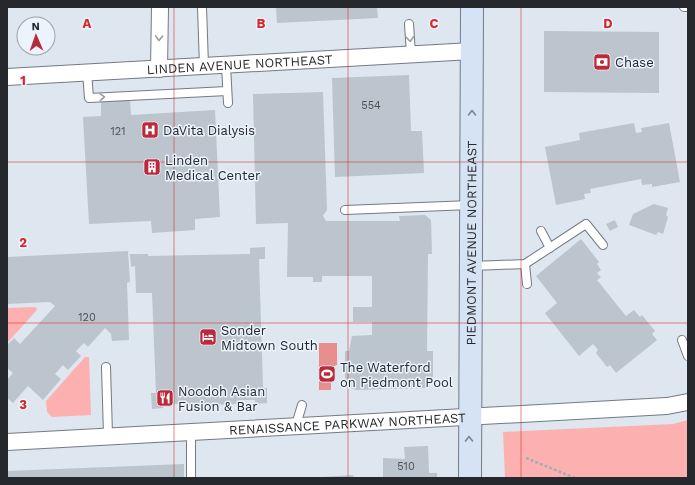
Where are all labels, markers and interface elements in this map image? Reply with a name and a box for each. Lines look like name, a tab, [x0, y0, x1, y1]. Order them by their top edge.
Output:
north arrow	[16, 16, 56, 56]
text: A	[83, 16, 92, 31]
text: B	[257, 16, 266, 31]
text: C	[430, 16, 439, 31]
text: D	[603, 16, 613, 31]
text: N	[31, 20, 40, 33]
one-way arrow	[155, 35, 163, 41]
one-way arrow	[405, 36, 414, 42]
street label: LINDEN AVENUE NORTHEAST	[146, 52, 333, 77]
bank icon: Chase	[592, 52, 612, 72]
place label: Chase	[615, 55, 654, 70]
text: 1	[20, 73, 26, 88]
one-way arrow	[99, 93, 105, 102]
house number: 554	[361, 99, 381, 112]
one-way arrow	[468, 110, 476, 116]
hospital icon: DaVita Dialysis	[140, 120, 160, 140]
place label: DaVita Dialysis	[163, 123, 255, 138]
house number: 121	[111, 125, 126, 138]
street label: PIEDMONT AVENUE NORTHEAST	[464, 140, 479, 346]
place label: Linden Medical Center	[165, 153, 260, 183]
building icon: Linden Medical Center	[142, 157, 162, 177]
text: 2	[19, 235, 27, 250]
house number: 120	[78, 311, 96, 324]
place label: Sonder Midtown South	[221, 323, 318, 353]
hotel icon: Sonder Midtown South	[198, 327, 218, 347]
place label: The Waterford on Piedmont Pool	[340, 360, 453, 390]
sports icon: The Waterford on Piedmont Pool	[317, 364, 337, 384]
place label: Noodoh Asian Fusion & Bar	[178, 384, 265, 414]
restaurant icon: Noodoh Asian Fusion & Bar	[155, 388, 175, 408]
text: 3	[19, 397, 27, 412]
street label: RENAISSANCE PARKWAY NORTHEAST	[229, 410, 466, 438]
one-way arrow	[465, 436, 473, 442]
house number: 510	[397, 460, 415, 473]

